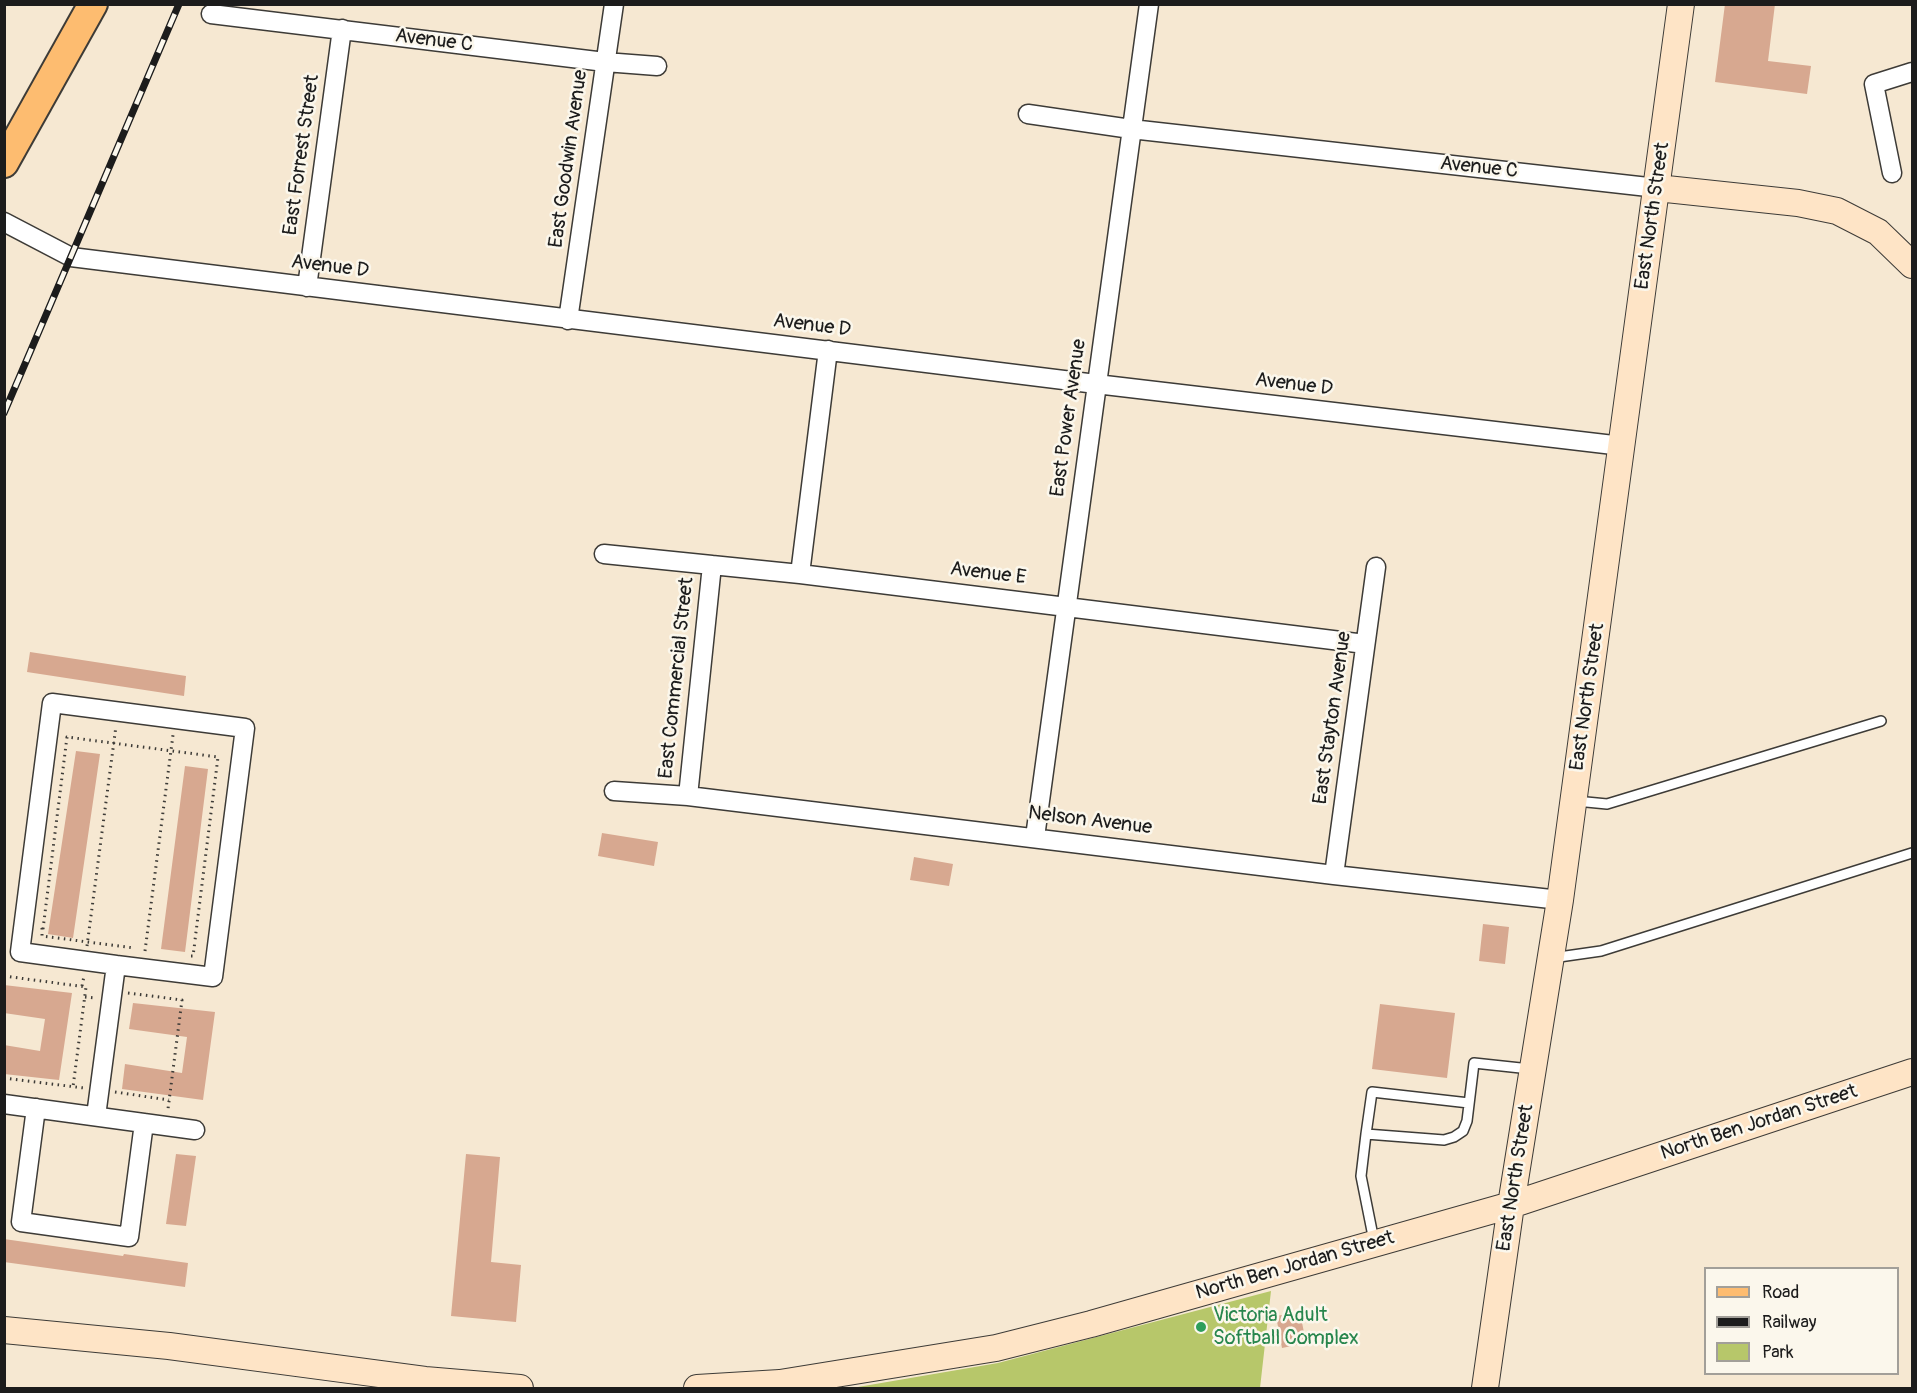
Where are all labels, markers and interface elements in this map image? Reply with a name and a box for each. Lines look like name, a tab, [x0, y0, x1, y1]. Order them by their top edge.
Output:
street label: Avenue C	[394, 24, 474, 58]
street label: East Goodwin Avenue	[545, 68, 593, 250]
street label: East Forrest Street	[279, 73, 325, 237]
street label: East North Street	[1631, 141, 1675, 291]
street label: Avenue C	[1439, 152, 1519, 184]
street label: Avenue D	[290, 250, 370, 284]
street label: Avenue D	[772, 309, 852, 343]
street label: East Power Avenue	[1046, 338, 1092, 498]
street label: Avenue D	[1254, 368, 1334, 402]
street label: Avenue E	[949, 557, 1027, 591]
street label: East Commercial Street	[654, 576, 700, 780]
street label: East North Street	[1566, 622, 1610, 772]
street label: East Stayton Avenue	[1309, 630, 1357, 806]
street label: Nelson Avenue	[1027, 801, 1153, 841]
street label: North Ben Jordan Street	[1658, 1080, 1860, 1166]
street label: East North Street	[1493, 1103, 1539, 1253]
street label: North Ben Jordan Street	[1193, 1226, 1397, 1306]
legend	[1704, 1267, 1899, 1375]
text: Road	[1762, 1281, 1799, 1304]
place label: Victoria Adult Softball Complex	[1213, 1304, 1359, 1351]
text: Railway	[1762, 1311, 1817, 1334]
marker: Victoria Adult Softball Complex	[1194, 1320, 1208, 1334]
text: Park	[1762, 1341, 1794, 1364]

